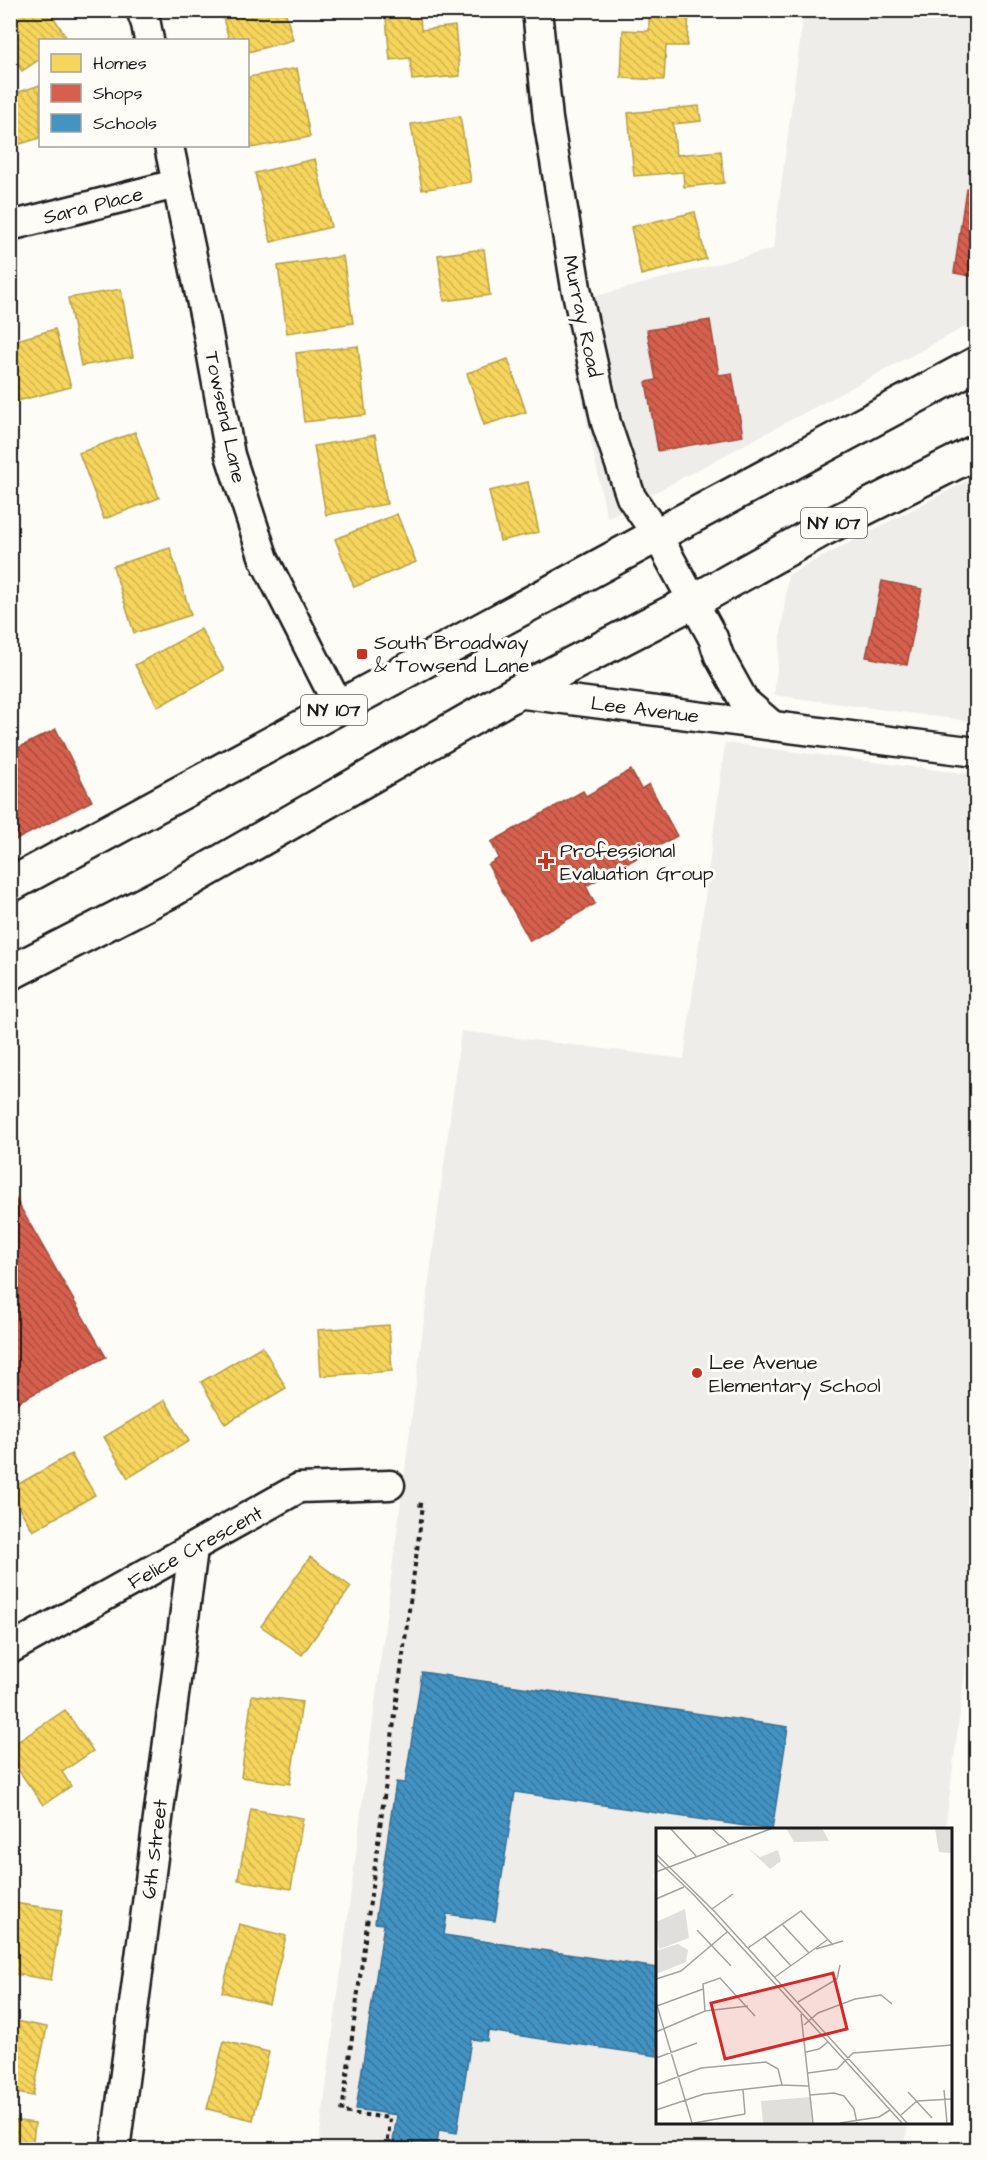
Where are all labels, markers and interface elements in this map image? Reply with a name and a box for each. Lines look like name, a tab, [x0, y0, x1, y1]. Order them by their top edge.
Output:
legend	[39, 39, 249, 147]
text: Homes	[93, 51, 147, 76]
text: Shops	[93, 81, 143, 106]
text: Schools	[93, 111, 157, 136]
street label: Sara Place	[40, 180, 146, 232]
street label: Murray Road	[554, 253, 609, 380]
street label: Towsend Lane	[197, 349, 253, 486]
road number: NY 107	[801, 508, 867, 538]
place label: South Broadway & Towsend Lane	[374, 629, 529, 680]
marker: South Broadway & Towsend Lane	[355, 647, 369, 661]
street label: Lee Avenue	[589, 689, 701, 731]
road number: NY 107	[301, 695, 367, 725]
place label: Professional Evaluation Group	[560, 837, 714, 888]
marker: Professional Evaluation Group	[537, 852, 555, 870]
place label: Lee Avenue Elementary School	[709, 1349, 881, 1401]
marker: Lee Avenue Elementary School	[690, 1366, 704, 1380]
street label: Felice Crescent	[123, 1499, 268, 1596]
street label: 6th Street	[135, 1798, 175, 1901]
inset map	[656, 1828, 951, 2124]

